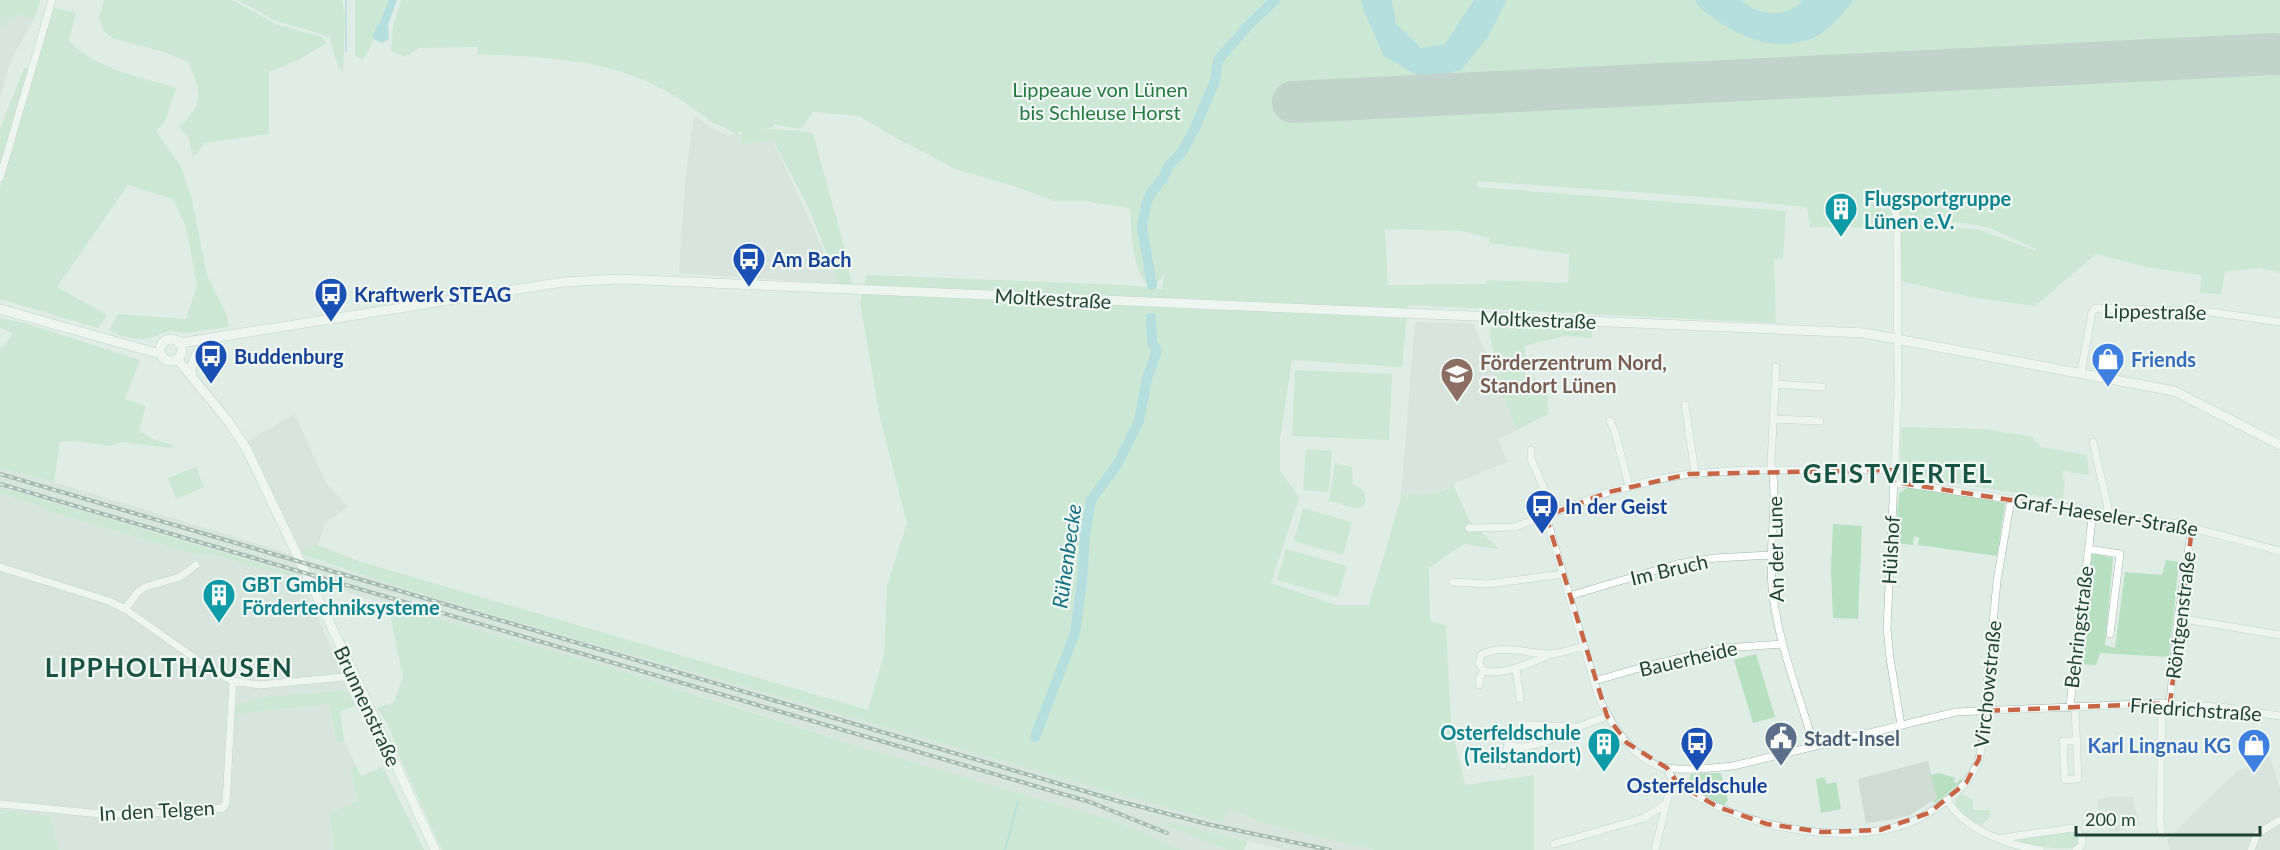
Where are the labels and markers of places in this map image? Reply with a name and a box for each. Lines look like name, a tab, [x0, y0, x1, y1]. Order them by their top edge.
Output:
place label: Flugsportgruppe Lünen e.V.	[1864, 186, 2012, 233]
building icon: Flugsportgruppe Lünen e.V.	[1823, 191, 1859, 238]
bus stop icon: Am Bach	[731, 241, 767, 288]
place label: Am Bach	[771, 247, 852, 271]
bus stop icon: Kraftwerk STEAG	[313, 276, 349, 323]
place label: Kraftwerk STEAG	[354, 282, 511, 306]
bus stop icon: Buddenburg	[193, 338, 229, 385]
shop icon: Friends	[2090, 341, 2126, 388]
place label: Buddenburg	[234, 344, 344, 368]
place label: Friends	[2131, 347, 2196, 371]
place label: Förderzentrum Nord, Standort Lünen	[1480, 350, 1667, 397]
school or university icon: Förderzentrum Nord, Standort Lünen	[1439, 356, 1475, 403]
bus stop icon: In der Geist	[1524, 488, 1560, 535]
place label: In der Geist	[1565, 494, 1668, 518]
place label: GBT GmbH Fördertechniksysteme	[242, 572, 440, 619]
building icon: GBT GmbH Fördertechniksysteme	[201, 577, 237, 624]
place label: Osterfeldschule (Teilstandort)	[1440, 720, 1581, 767]
public building icon: Stadt-Insel	[1763, 720, 1799, 767]
bus stop icon: Osterfeldschule	[1679, 725, 1715, 772]
building icon: Osterfeldschule (Teilstandort)	[1586, 726, 1622, 773]
place label: Stadt-Insel	[1804, 726, 1900, 750]
shop icon: Karl Lingnau KG	[2236, 727, 2272, 774]
place label: Karl Lingnau KG	[2088, 733, 2231, 757]
place label: Osterfeldschule	[1627, 773, 1768, 797]

